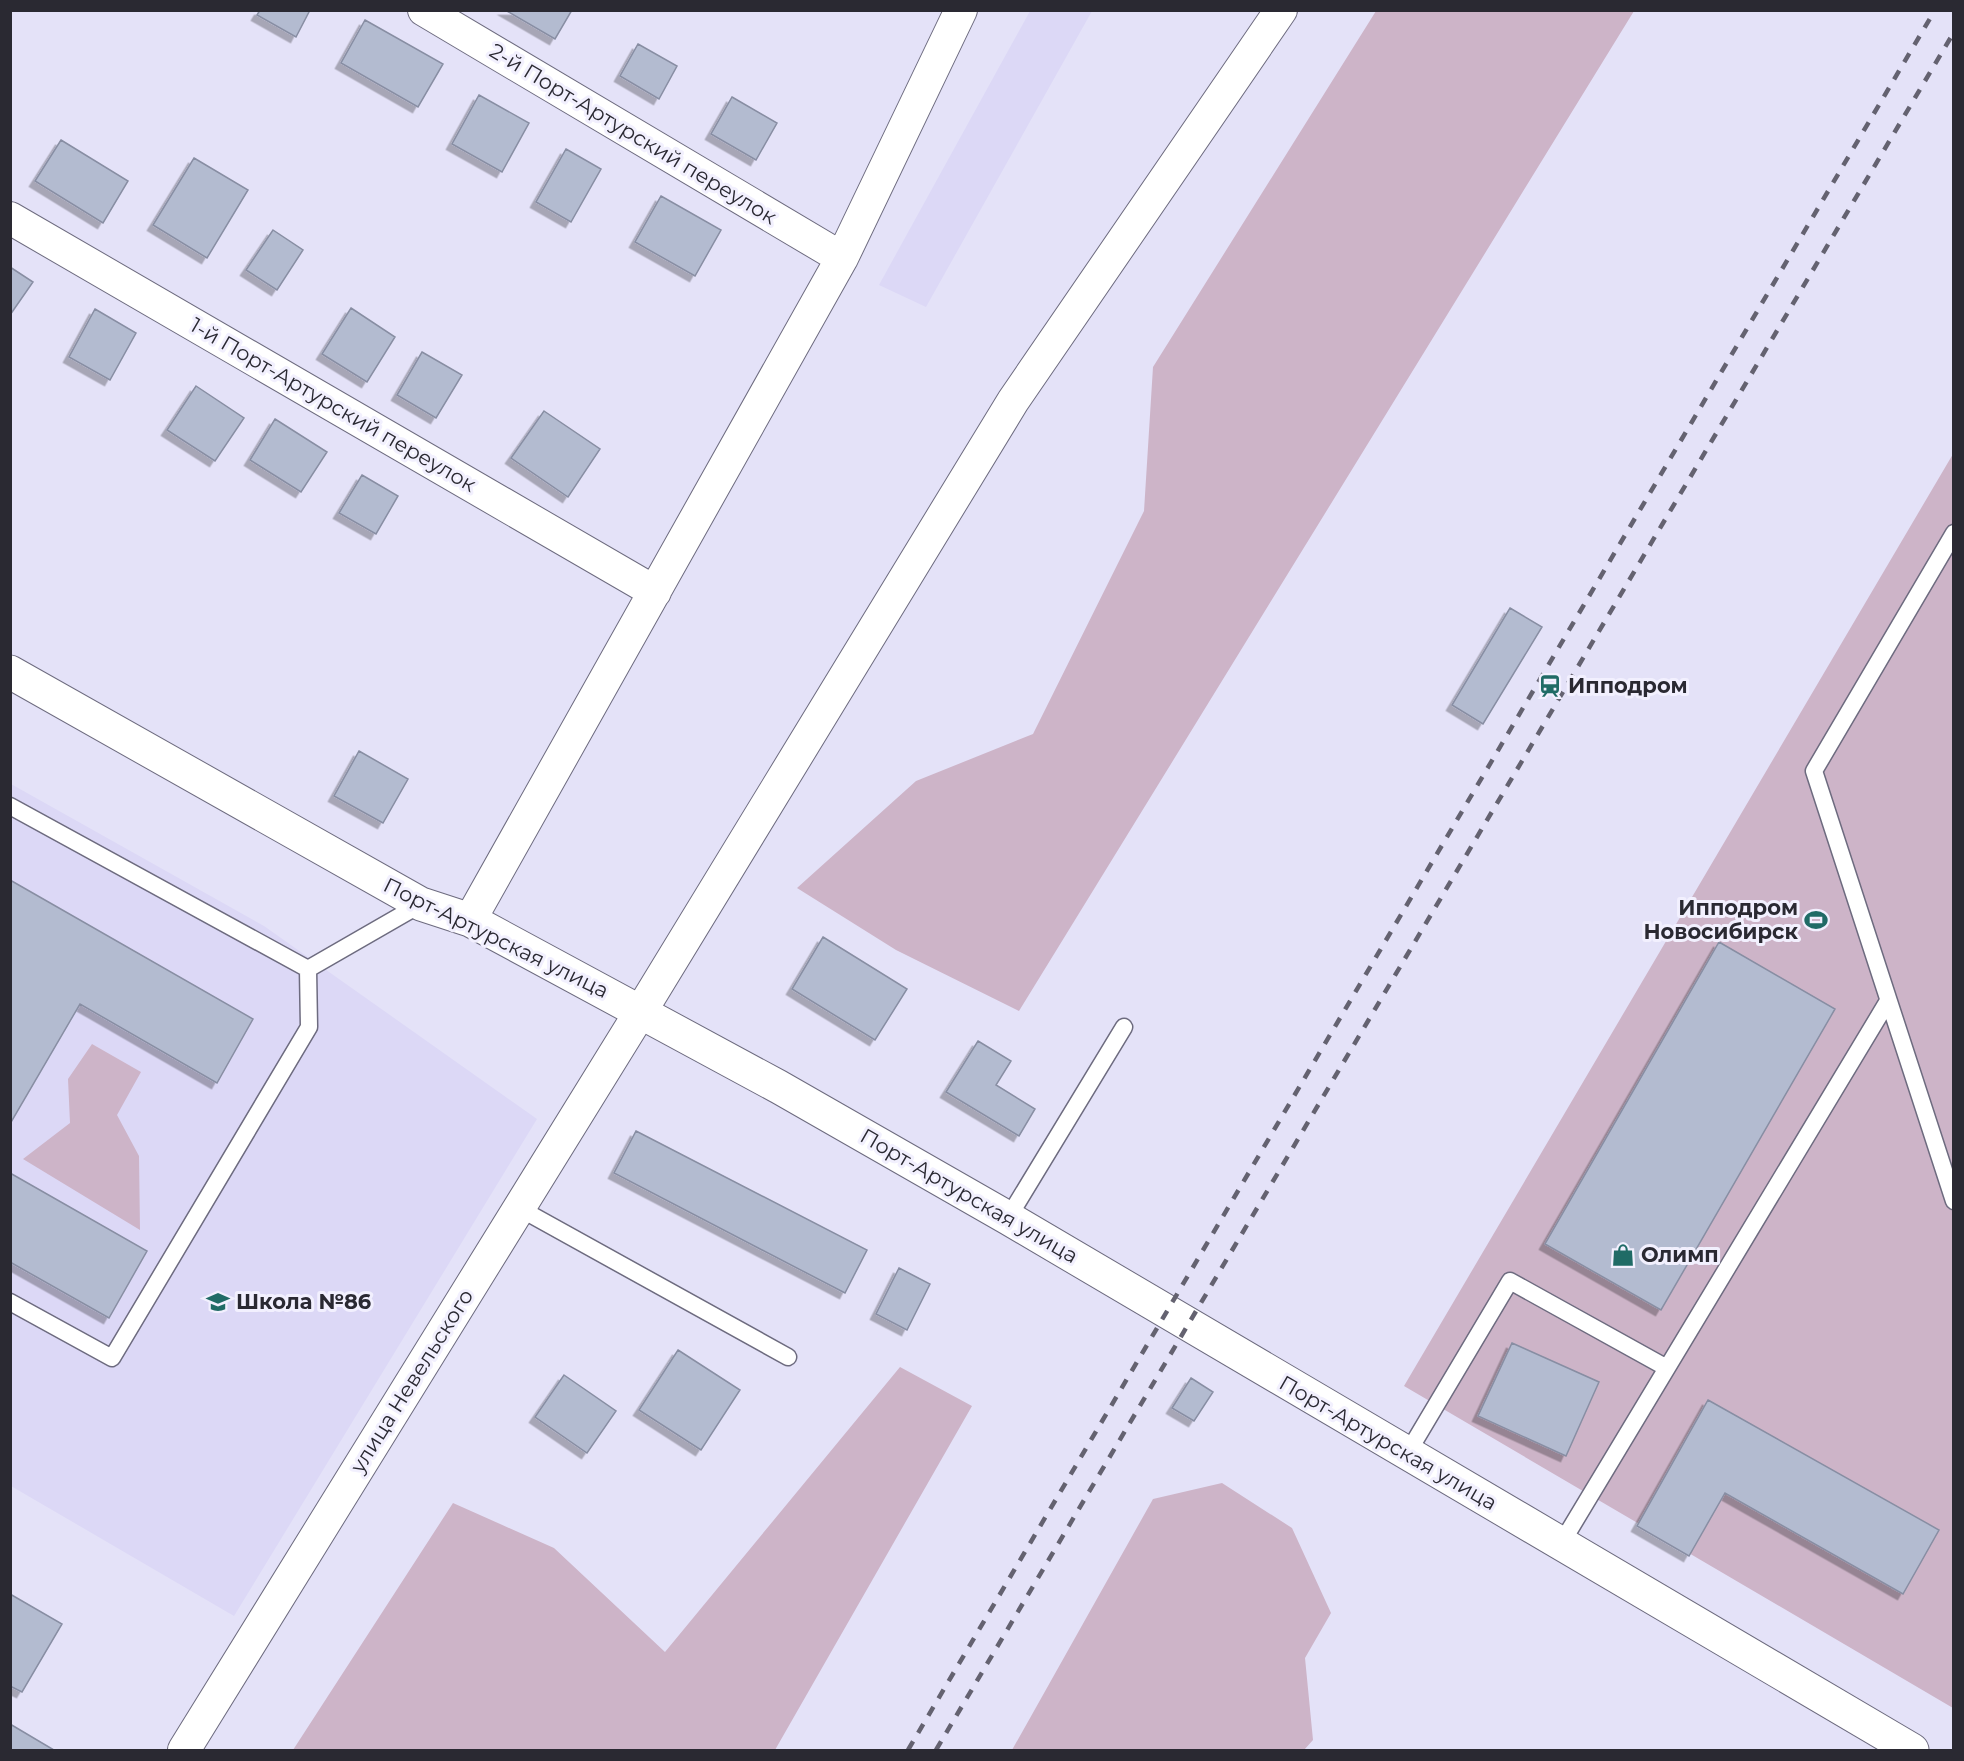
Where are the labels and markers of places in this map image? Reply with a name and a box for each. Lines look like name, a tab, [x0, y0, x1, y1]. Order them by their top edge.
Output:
station icon: Ипподром	[1537, 673, 1563, 699]
place label: Ипподром	[1568, 673, 1688, 698]
place label: Ипподром Новосибирск	[1643, 895, 1799, 944]
sports icon: Ипподром Новосибирск	[1803, 907, 1829, 933]
shop icon: Олимп	[1610, 1242, 1636, 1268]
place label: Олимп	[1641, 1242, 1719, 1267]
school or university icon: Школа №86	[205, 1289, 231, 1315]
place label: Школа №86	[236, 1289, 371, 1314]

